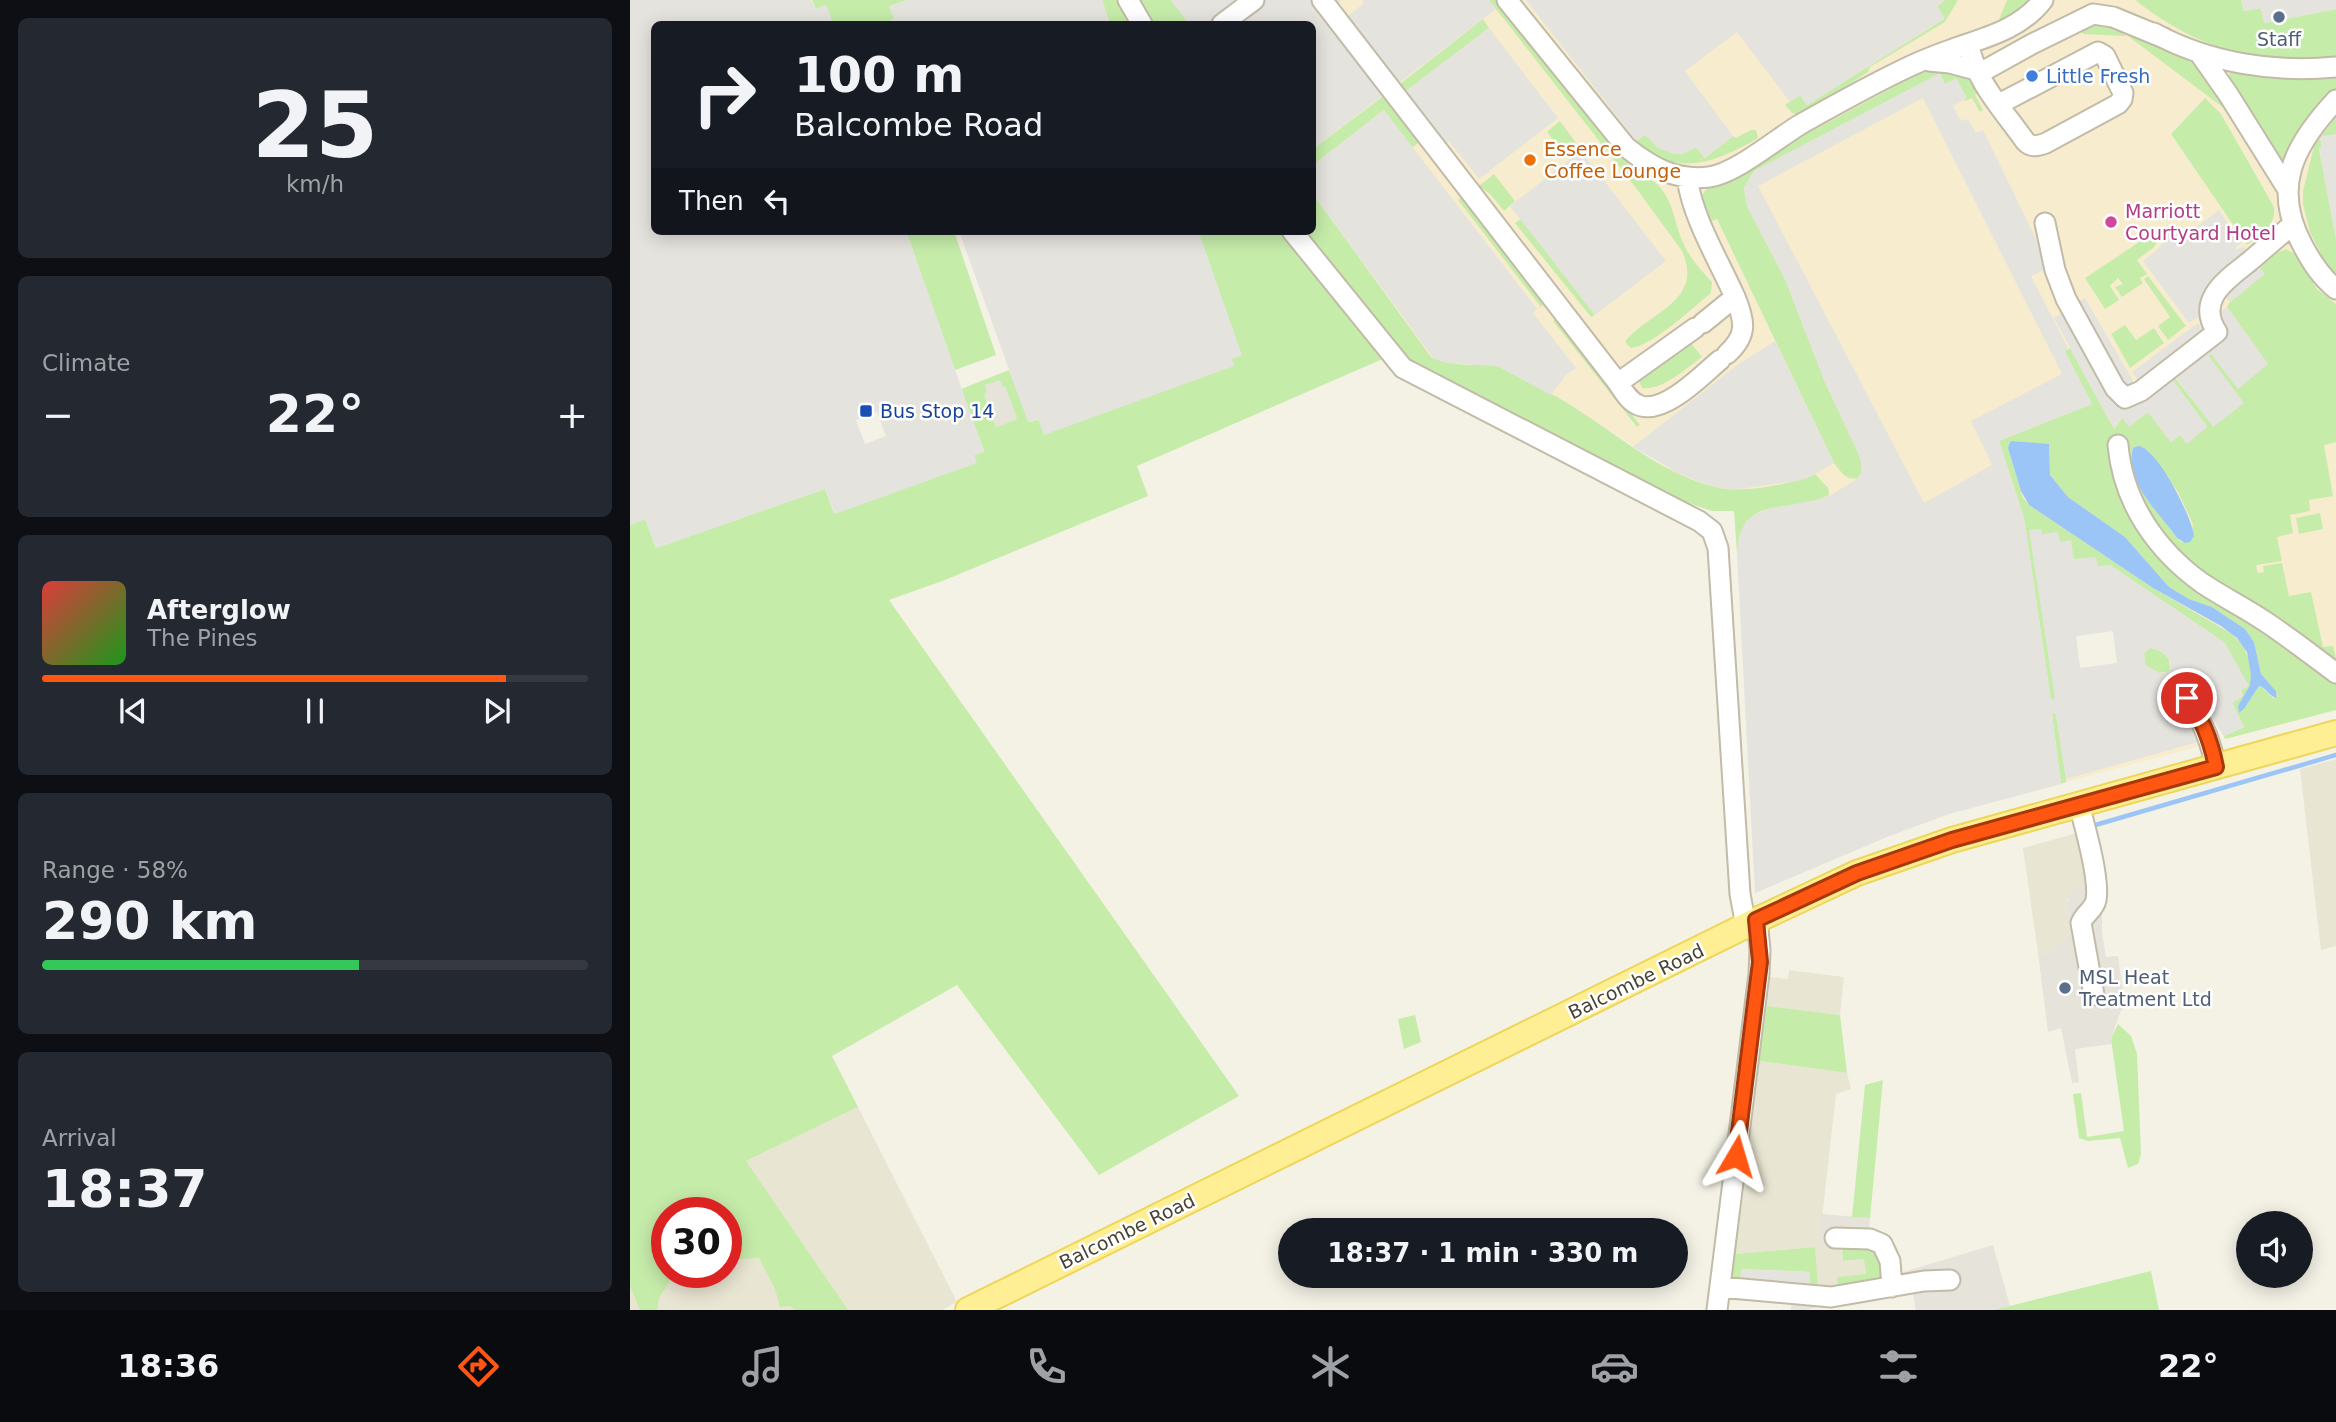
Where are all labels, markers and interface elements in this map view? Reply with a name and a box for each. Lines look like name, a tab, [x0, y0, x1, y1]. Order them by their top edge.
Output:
marker: Staff	[2271, 9, 2287, 25]
place label: Staff	[2257, 28, 2302, 50]
text: 100 m	[794, 47, 964, 104]
icon: right	[679, 49, 770, 140]
place label: Little Fresh	[2046, 65, 2150, 87]
marker: Little Fresh	[2024, 68, 2040, 84]
text: 25	[252, 73, 378, 178]
text: Balcombe Road	[794, 106, 1043, 144]
place label: Essence Coffee Lounge	[1544, 138, 1681, 182]
marker: Essence Coffee Lounge	[1522, 152, 1538, 168]
text: km/h	[286, 171, 344, 197]
icon: left	[758, 182, 796, 220]
text: Then	[679, 186, 744, 216]
place label: Marriott Courtyard Hotel	[2125, 200, 2276, 244]
marker: Marriott Courtyard Hotel	[2103, 214, 2119, 230]
text: Climate	[42, 350, 131, 376]
text: 22°	[266, 384, 364, 444]
text: −	[42, 393, 74, 437]
text: +	[556, 393, 588, 437]
place label: Bus Stop 14	[880, 400, 994, 422]
marker: Bus Stop 14	[858, 403, 874, 419]
text: Afterglow	[147, 595, 291, 625]
text: The Pines	[147, 625, 258, 651]
pin	[2157, 668, 2217, 728]
icon: arrive	[2168, 679, 2206, 717]
icon: previous	[114, 692, 152, 730]
icon: pause	[296, 692, 334, 730]
icon: next	[478, 692, 516, 730]
text: Range · 58%	[42, 857, 188, 883]
text: 290 km	[42, 891, 257, 951]
street label: Balcombe Road	[1565, 939, 1707, 1023]
place label: MSL Heat Treatment Ltd	[2078, 966, 2212, 1010]
marker: MSL Heat Treatment Ltd	[2057, 980, 2073, 996]
position arrow	[1699, 1119, 1773, 1193]
text: Arrival	[42, 1125, 117, 1151]
text: 18:37	[42, 1159, 208, 1219]
street label: Balcombe Road	[1056, 1189, 1198, 1273]
speed limit sign: 30	[651, 1197, 742, 1288]
map controls	[2236, 1211, 2313, 1288]
button: sound	[2236, 1211, 2313, 1288]
text: 18:37 · 1 min · 330 m	[1328, 1238, 1638, 1268]
icon: directions	[454, 1342, 503, 1391]
icon: music	[738, 1342, 787, 1391]
icon: phone	[1022, 1342, 1071, 1391]
icon: climate	[1306, 1342, 1355, 1391]
icon: car	[1590, 1342, 1639, 1391]
icon: filters	[1874, 1342, 1923, 1391]
text: 18:36	[117, 1347, 219, 1385]
text: 22°	[2158, 1347, 2218, 1385]

